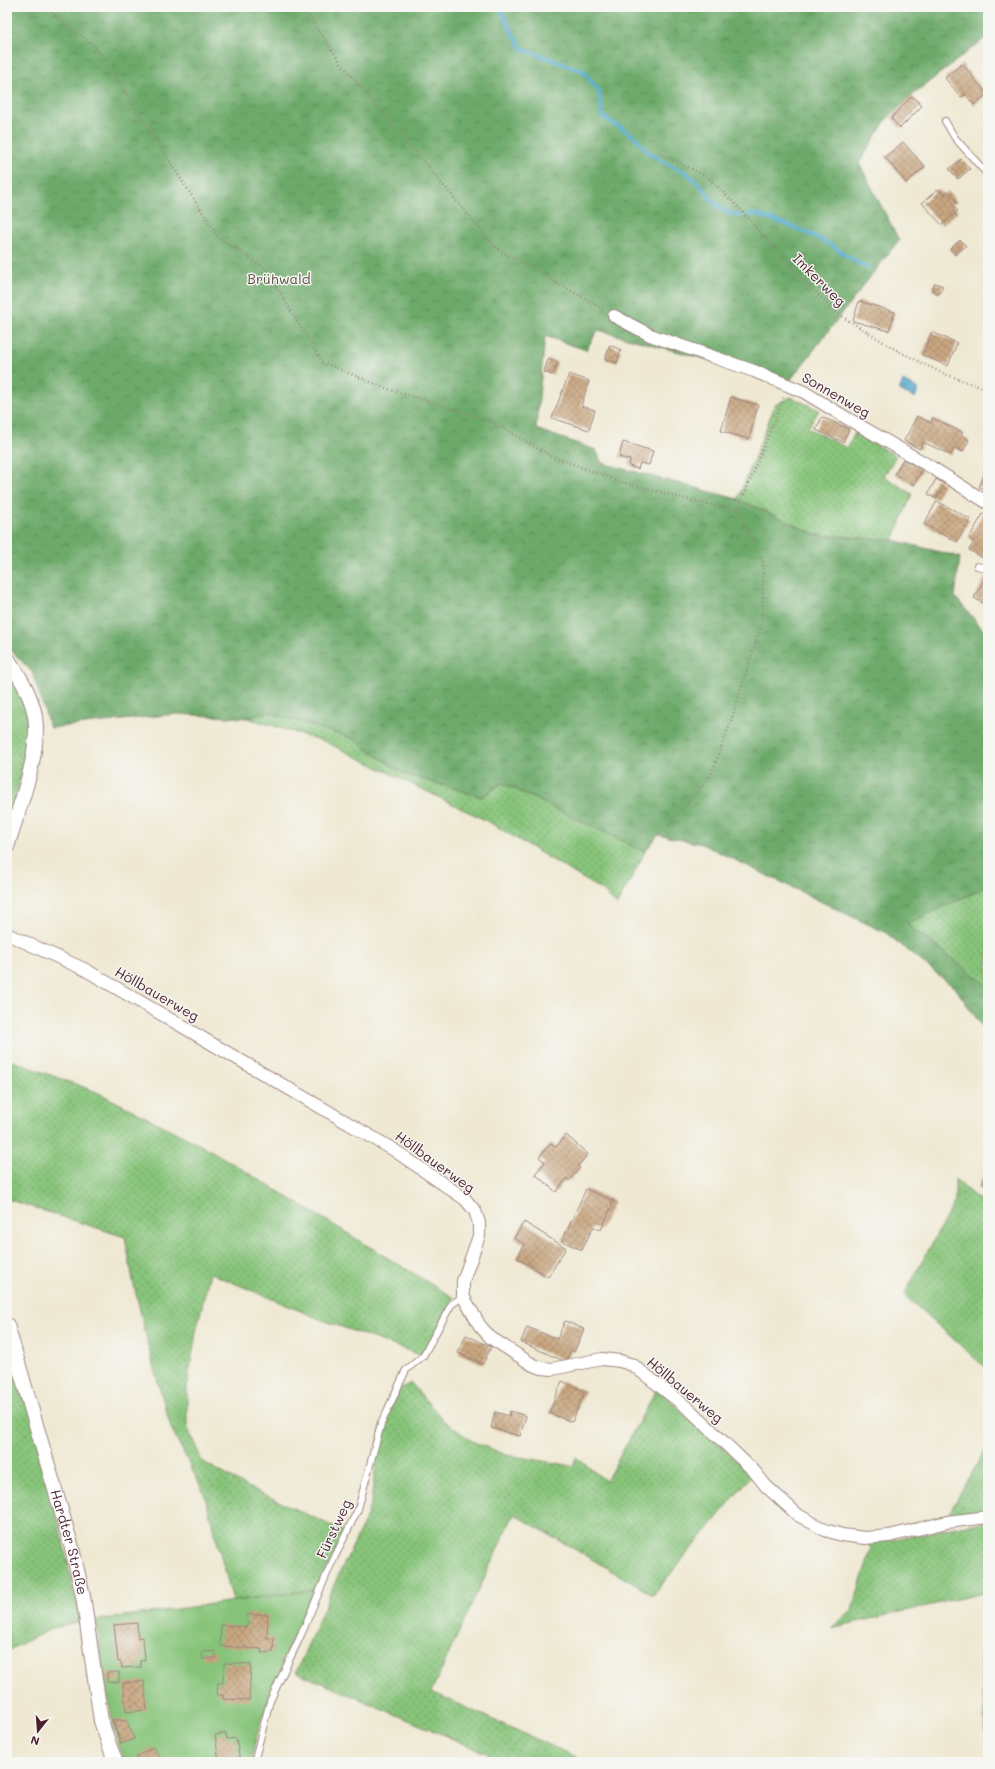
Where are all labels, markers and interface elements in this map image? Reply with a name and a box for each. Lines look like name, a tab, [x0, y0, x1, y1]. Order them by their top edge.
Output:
street label: Imkerweg	[789, 249, 850, 310]
park label: Brühwald	[247, 269, 311, 288]
street label: Sonnenweg	[799, 367, 874, 422]
street label: Höllbauerweg	[112, 962, 203, 1025]
street label: Höllbauerweg	[392, 1126, 479, 1197]
street label: Höllbauerweg	[643, 1352, 727, 1427]
street label: Hardter Straße	[46, 1487, 92, 1597]
street label: Fürstweg	[312, 1496, 355, 1561]
north arrow	[18, 1711, 58, 1751]
text: N	[29, 1733, 41, 1749]

